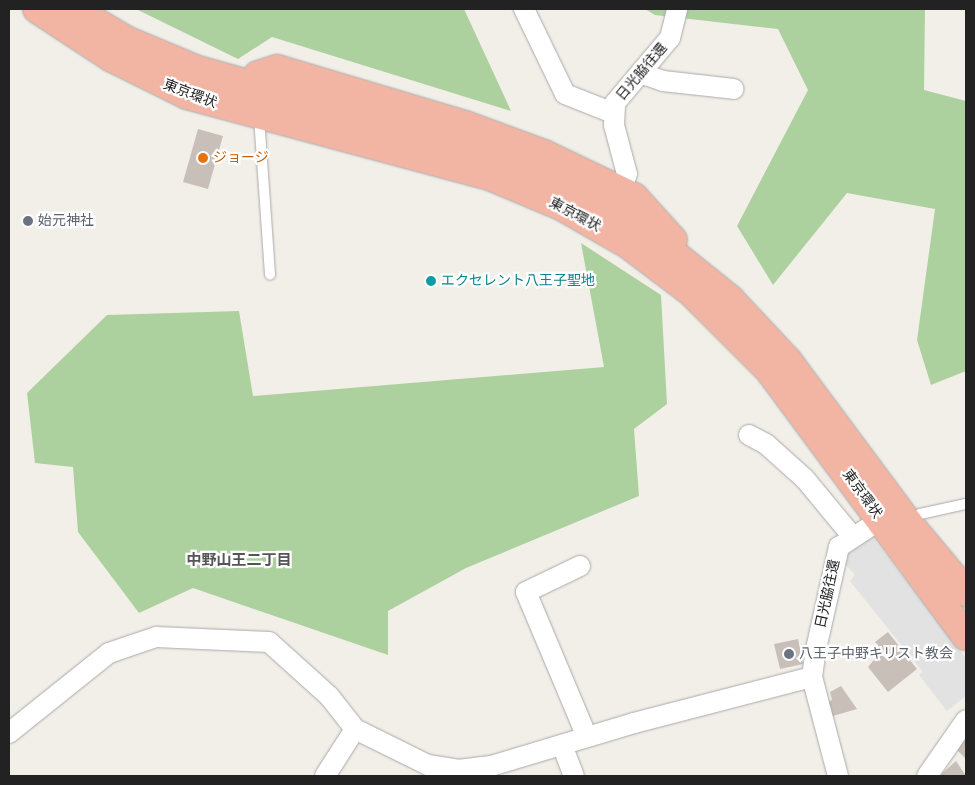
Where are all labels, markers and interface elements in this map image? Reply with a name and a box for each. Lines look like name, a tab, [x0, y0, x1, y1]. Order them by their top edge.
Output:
street label: 日光脇往還	[613, 40, 671, 104]
street label: 東京環状	[161, 76, 219, 112]
place label: ジョージ	[213, 150, 269, 166]
marker: ジョージ	[197, 152, 209, 164]
street label: 東京環状	[546, 194, 604, 236]
place label: 始元神社	[38, 213, 94, 229]
marker: 始元神社	[22, 215, 34, 227]
place label: エクセレント八王子聖地	[441, 273, 595, 289]
marker: エクセレント八王子聖地	[425, 275, 437, 287]
street label: 東京環状	[839, 466, 885, 522]
district label: 中野山王二丁目	[187, 552, 291, 570]
street label: 日光脇往還	[813, 558, 843, 630]
place label: 八王子中野キリスト教会	[799, 646, 953, 662]
marker: 八王子中野キリスト教会	[783, 648, 795, 660]

